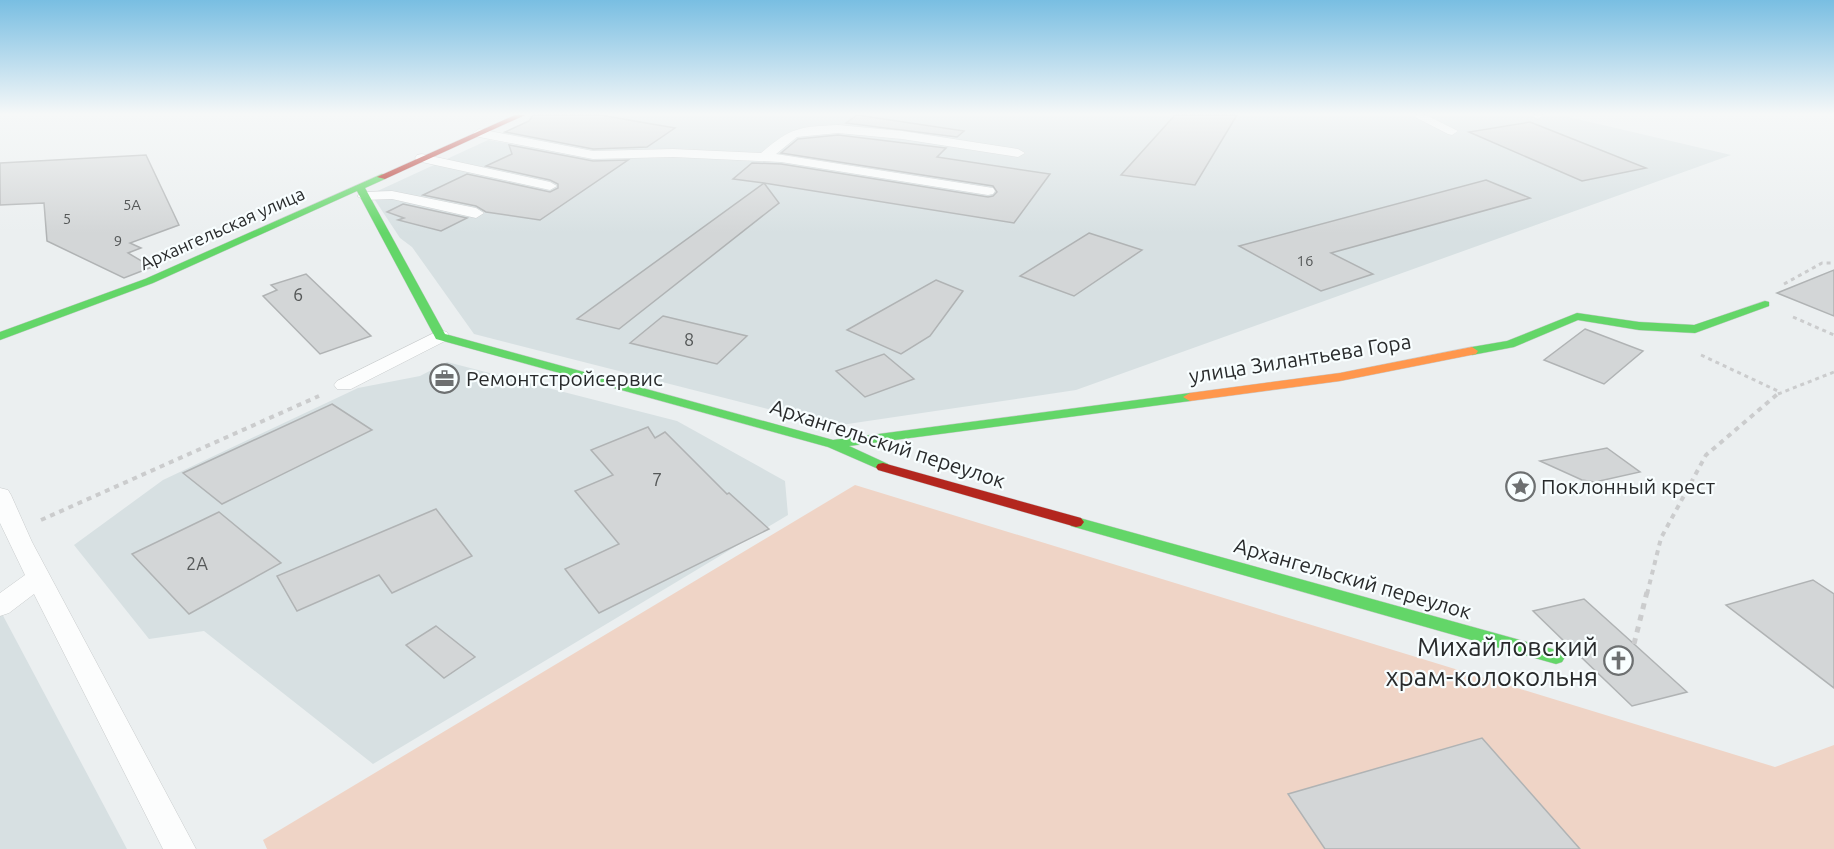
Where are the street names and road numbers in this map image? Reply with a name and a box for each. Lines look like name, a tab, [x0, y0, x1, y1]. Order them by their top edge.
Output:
street label: Архангельская улица	[137, 183, 307, 273]
street label: улица Зилантьева Гора	[1187, 329, 1413, 387]
street label: Архангельский переулок	[768, 394, 1009, 492]
street label: Архангельский переулок	[1232, 533, 1475, 623]

